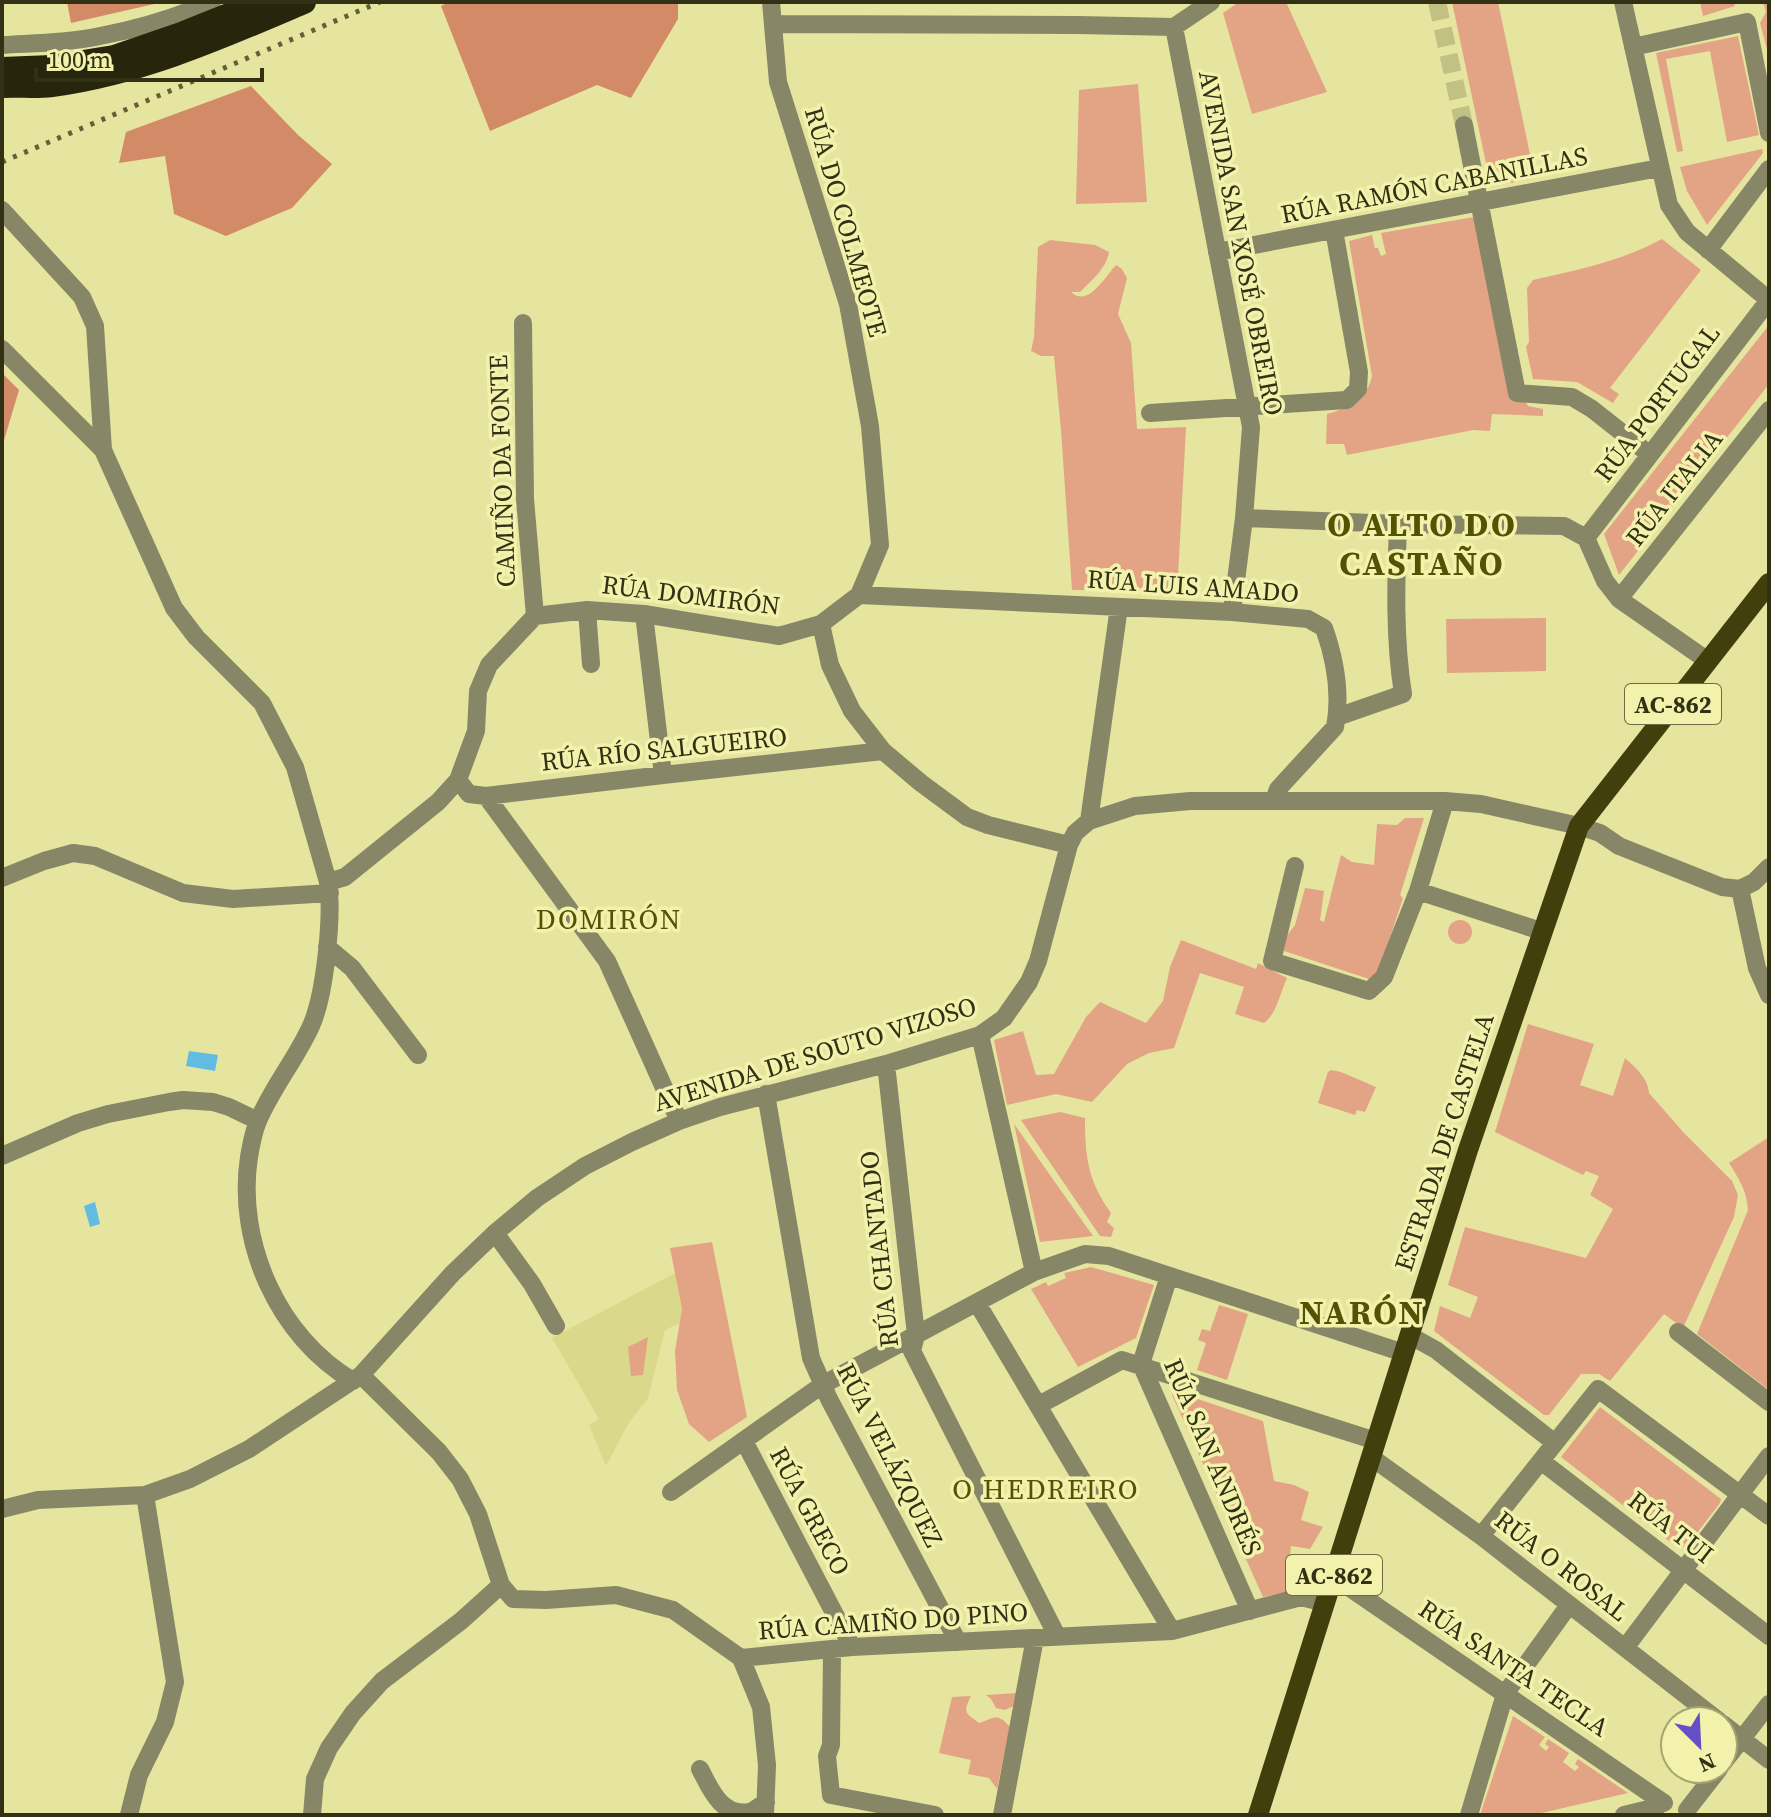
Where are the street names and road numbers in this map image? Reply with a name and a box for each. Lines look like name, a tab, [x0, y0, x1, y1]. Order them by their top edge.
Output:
street label: AVENIDA SAN XOSÉ OBREIRO	[1190, 67, 1292, 419]
street label: RÚA DO COLMEOTE	[796, 103, 896, 341]
street label: RÚA RAMÓN CABANILLAS	[1277, 138, 1591, 232]
street label: RÚA PORTUGAL	[1586, 317, 1728, 489]
street label: CAMIÑO DA FONTE	[480, 354, 524, 588]
street label: RÚA ITALIA	[1617, 422, 1731, 554]
street label: RÚA LUIS AMADO	[1086, 561, 1300, 611]
street label: RÚA DOMIRÓN	[600, 566, 782, 624]
road number: AC-862	[1625, 684, 1721, 724]
street label: RÚA RÍO SALGUEIRO	[539, 718, 789, 780]
street label: AVENIDA DE SOUTO VIZOSO	[649, 988, 981, 1120]
street label: ESTRADA DE CASTELA	[1385, 1008, 1503, 1276]
street label: RÚA CHANTADO	[851, 1149, 907, 1349]
street label: RÚA SAN ANDRÉS	[1155, 1353, 1271, 1561]
street label: RÚA VELÁZQUEZ	[828, 1357, 952, 1553]
street label: RÚA GRECO	[761, 1440, 859, 1582]
street label: RÚA TUI	[1621, 1482, 1721, 1572]
street label: RÚA O ROSAL	[1488, 1502, 1636, 1630]
road number: AC-862	[1286, 1555, 1382, 1595]
street label: RÚA SANTA TECLA	[1412, 1591, 1616, 1745]
street label: RÚA CAMIÑO DO PINO	[757, 1594, 1029, 1648]

